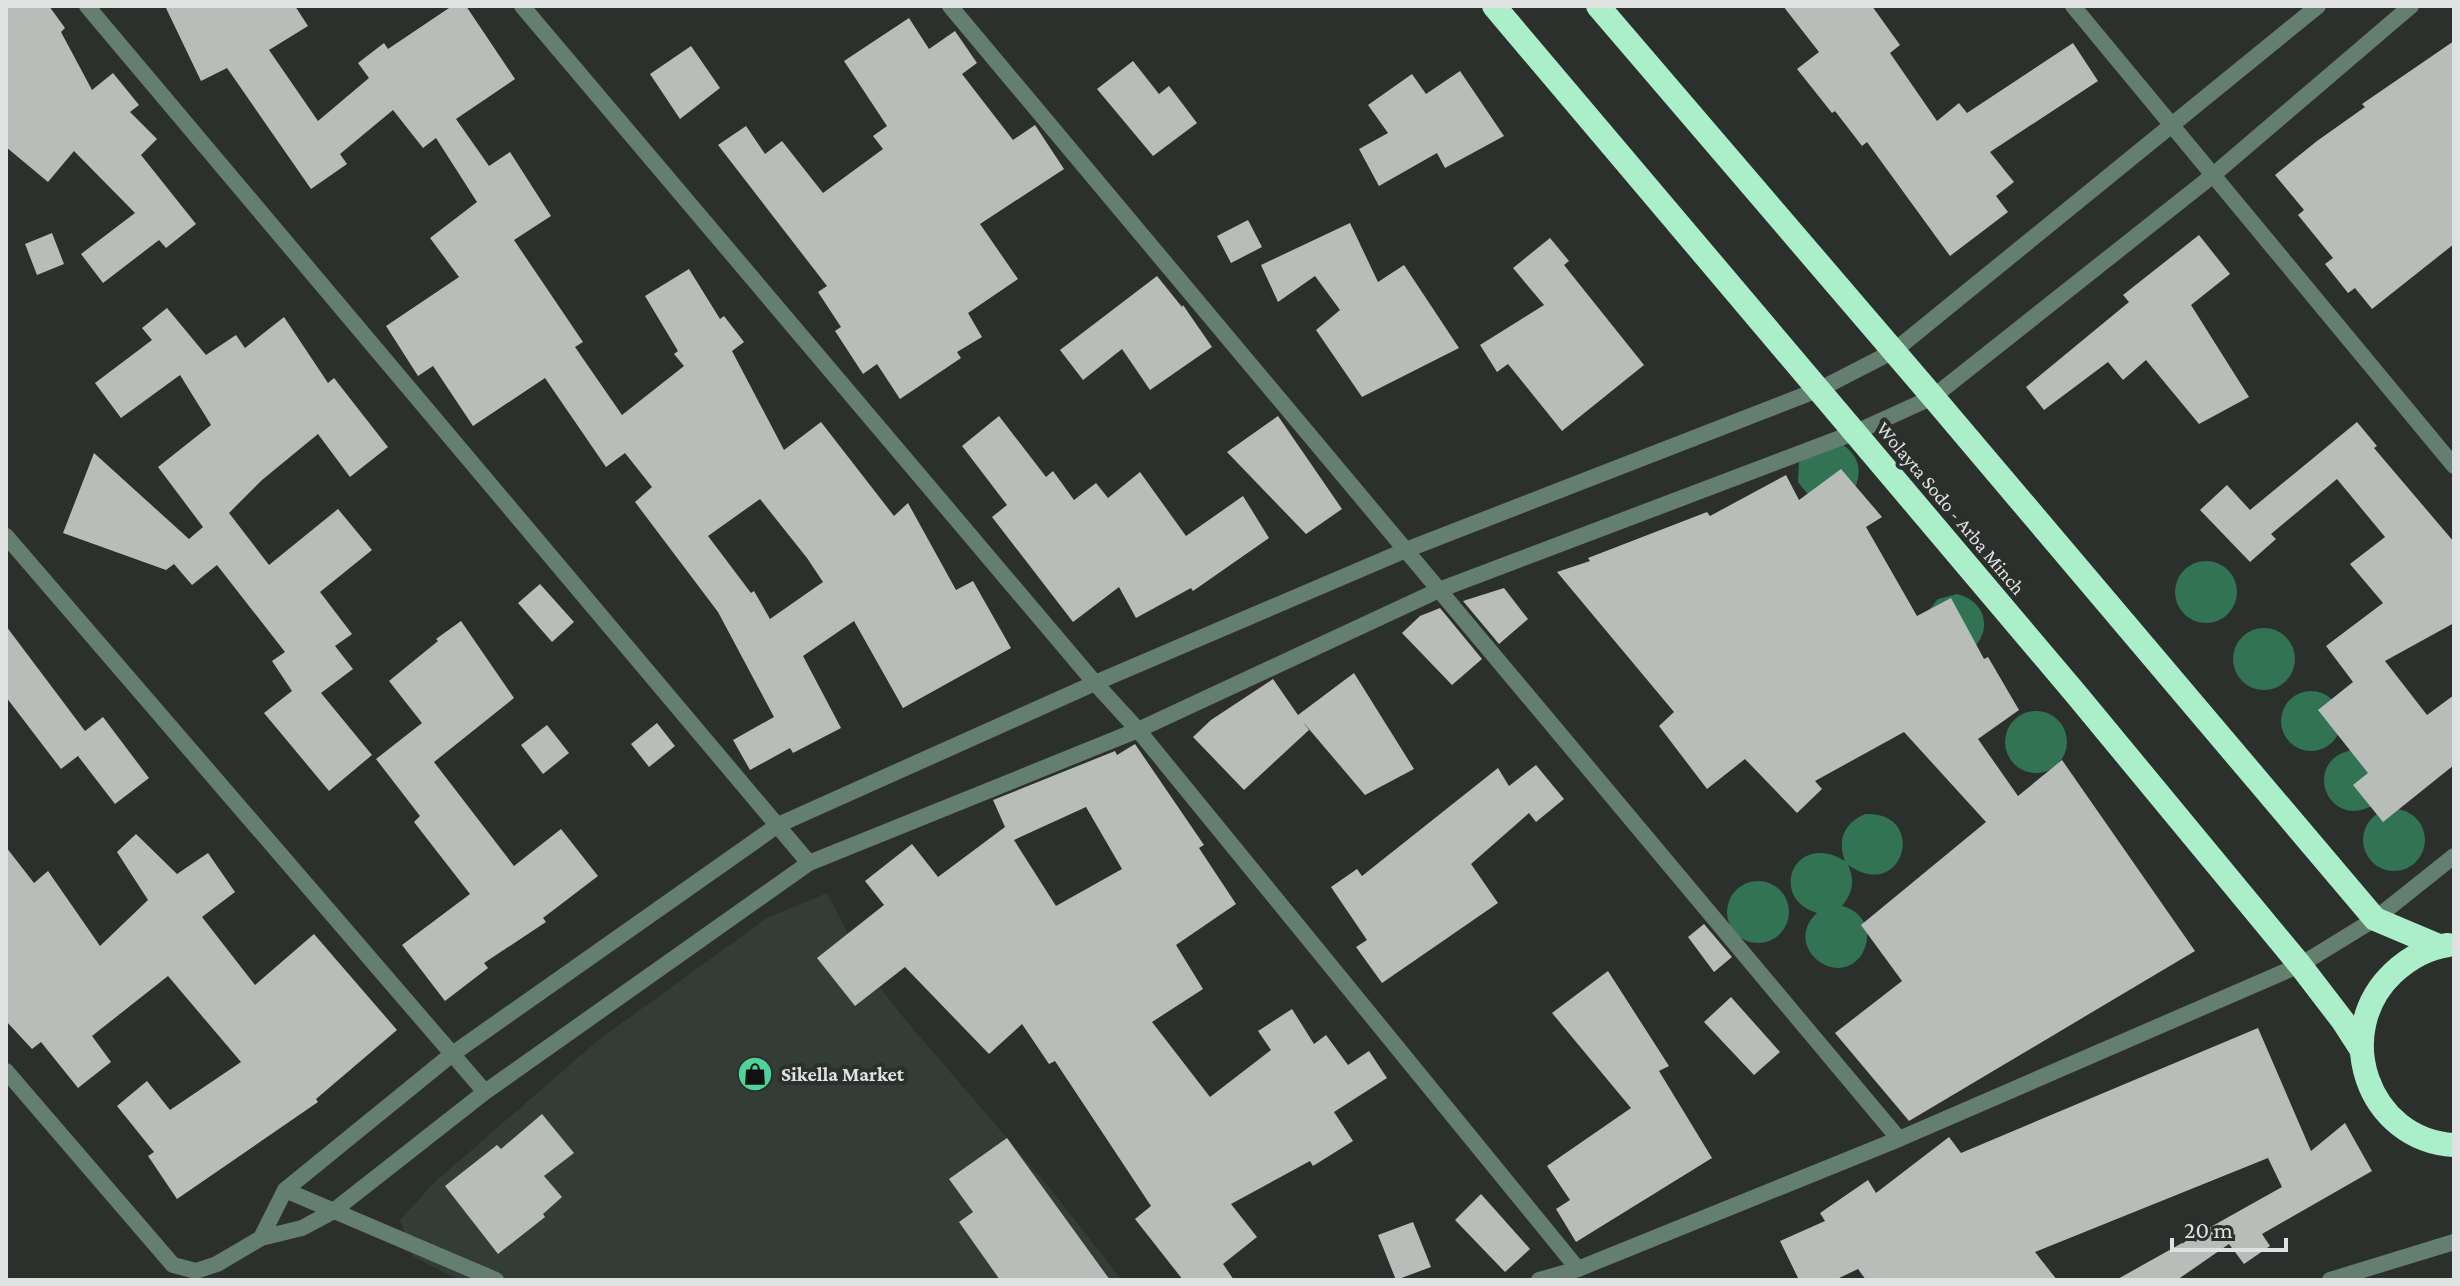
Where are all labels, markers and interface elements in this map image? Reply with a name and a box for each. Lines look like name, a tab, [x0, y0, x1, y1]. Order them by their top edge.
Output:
street label: Wolayta Sodo - Arba Minch	[1872, 417, 2030, 600]
shop icon: Sikella Market	[736, 1055, 774, 1093]
place label: Sikella Market	[781, 1063, 905, 1085]
scale bar	[2172, 1202, 2286, 1252]
text: 20 m	[2184, 1216, 2233, 1243]

